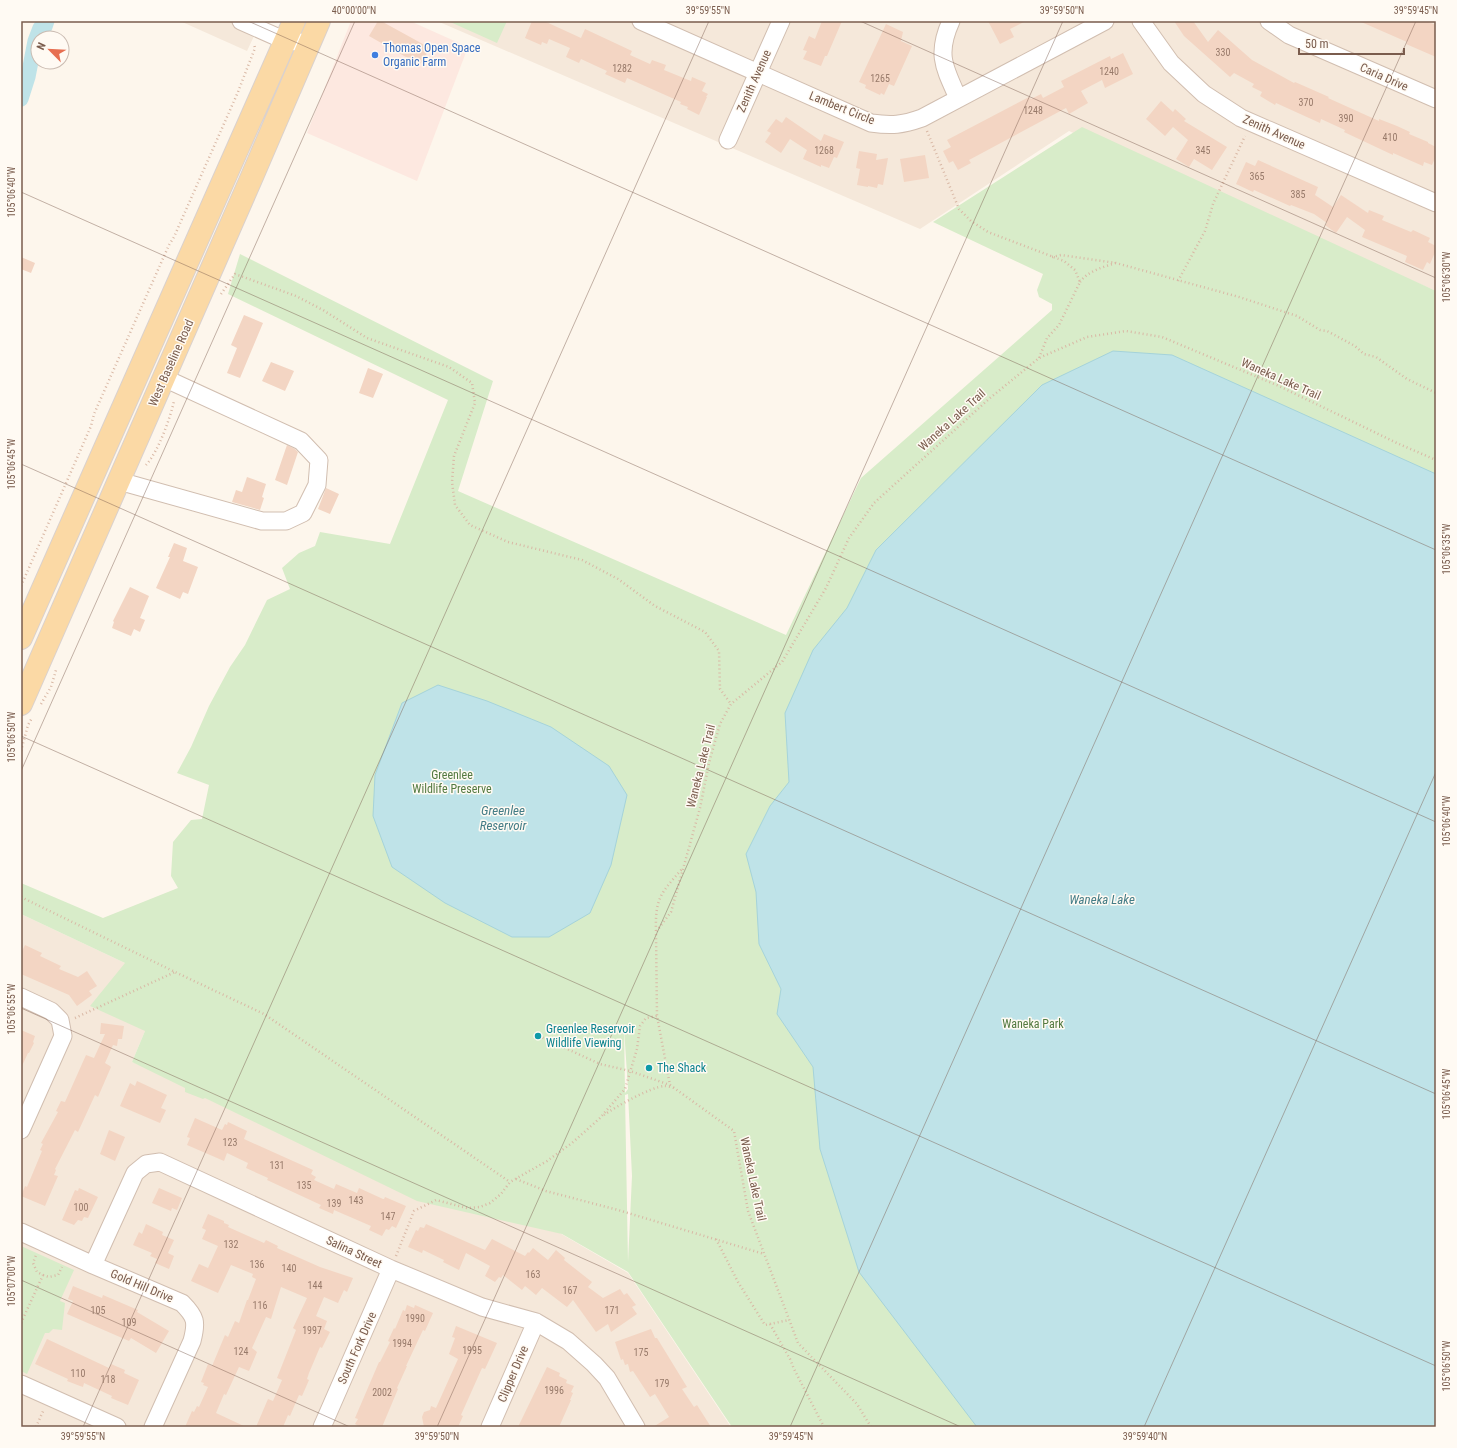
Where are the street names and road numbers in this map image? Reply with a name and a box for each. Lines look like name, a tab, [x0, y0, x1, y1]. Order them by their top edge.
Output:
street label: Zenith Avenue	[734, 47, 774, 114]
street label: Caria Drive	[1358, 60, 1411, 94]
street label: Lambert Circle	[807, 89, 877, 128]
street label: Zenith Avenue	[1241, 112, 1308, 152]
street label: West Baseline Road	[146, 317, 196, 409]
street label: Waneka Lake Trail	[1239, 355, 1323, 403]
street label: Waneka Lake Trail	[916, 386, 988, 454]
street label: Waneka Lake Trail	[684, 723, 718, 809]
street label: Waneka Lake Trail	[737, 1136, 769, 1222]
street label: Salina Street	[324, 1233, 385, 1271]
street label: Gold Hill Drive	[108, 1266, 176, 1306]
street label: South Fork Drive	[335, 1309, 379, 1386]
street label: Clipper Drive	[495, 1343, 531, 1404]

